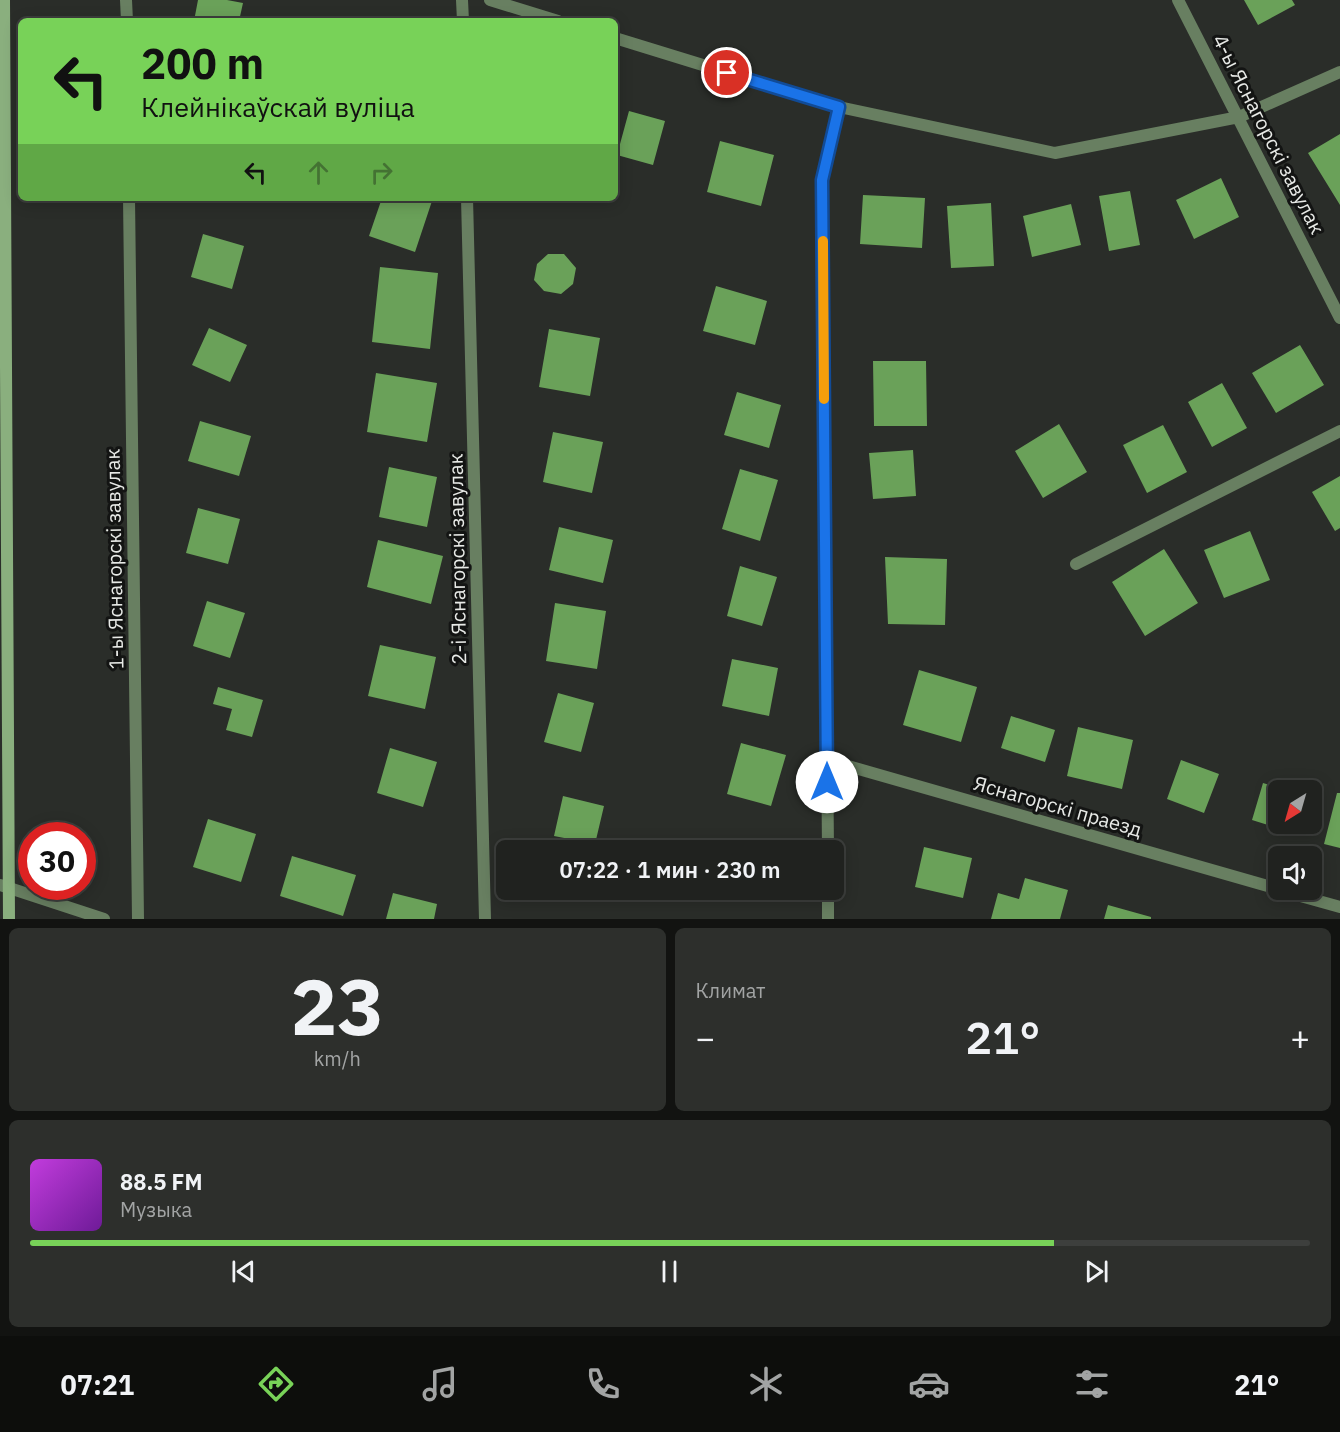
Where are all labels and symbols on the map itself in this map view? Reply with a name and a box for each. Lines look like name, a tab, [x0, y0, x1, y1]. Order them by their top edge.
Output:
street label: 4-ы Яснагорскі завулак	[1207, 30, 1331, 238]
pin	[701, 47, 752, 98]
street label: 1-ы Яснагорскі завулак	[99, 448, 129, 670]
street label: 2-і Яснагорскі завулак	[442, 453, 472, 665]
position arrow	[795, 750, 859, 814]
street label: Яснагорскі праезд	[971, 769, 1145, 843]
north arrow	[1268, 780, 1322, 834]
speed limit sign: 30	[18, 822, 96, 900]

